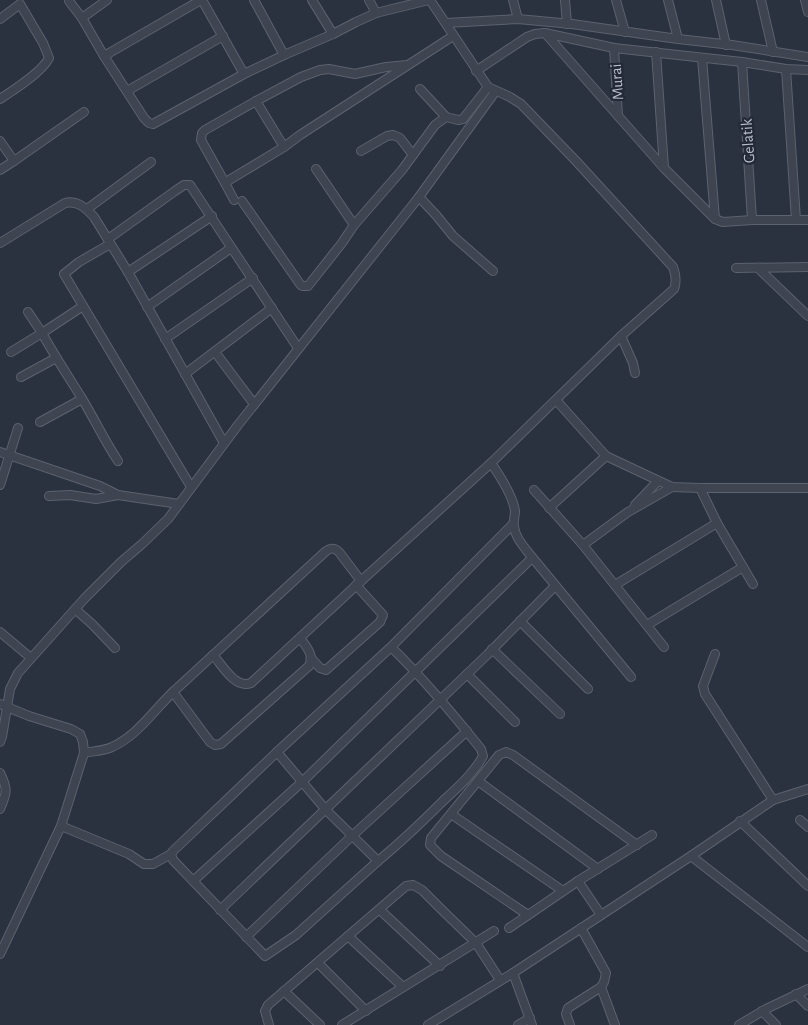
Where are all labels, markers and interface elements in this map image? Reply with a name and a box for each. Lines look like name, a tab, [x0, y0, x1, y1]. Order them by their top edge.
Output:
street label: Murai	[608, 63, 626, 101]
street label: Gelatik	[738, 118, 758, 164]

